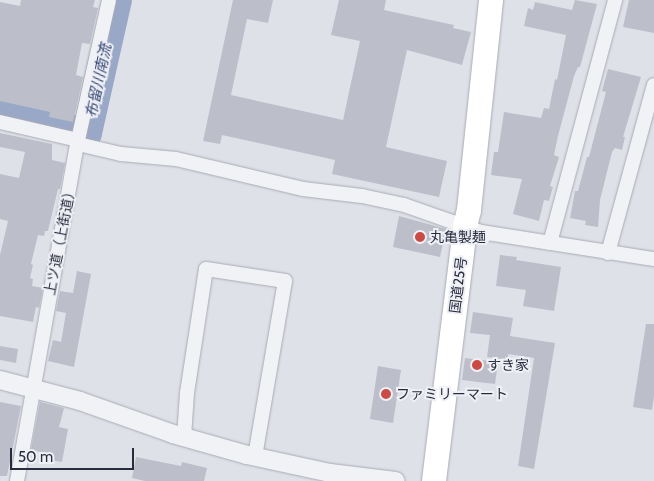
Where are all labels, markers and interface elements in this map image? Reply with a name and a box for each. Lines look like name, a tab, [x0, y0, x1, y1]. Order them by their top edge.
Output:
water label: 布留川南流	[82, 42, 116, 120]
street label: 上ツ道（上街道）	[41, 183, 79, 297]
place label: 丸亀製麺	[430, 229, 486, 245]
marker: 丸亀製麺	[414, 231, 426, 243]
street label: 国道25号	[446, 256, 470, 314]
place label: すき家	[487, 357, 529, 373]
marker: すき家	[471, 359, 483, 371]
place label: ファミリーマート	[396, 386, 508, 402]
marker: ファミリーマート	[380, 388, 392, 400]
scale bar	[12, 438, 136, 470]
text: 50 m	[18, 448, 53, 466]

